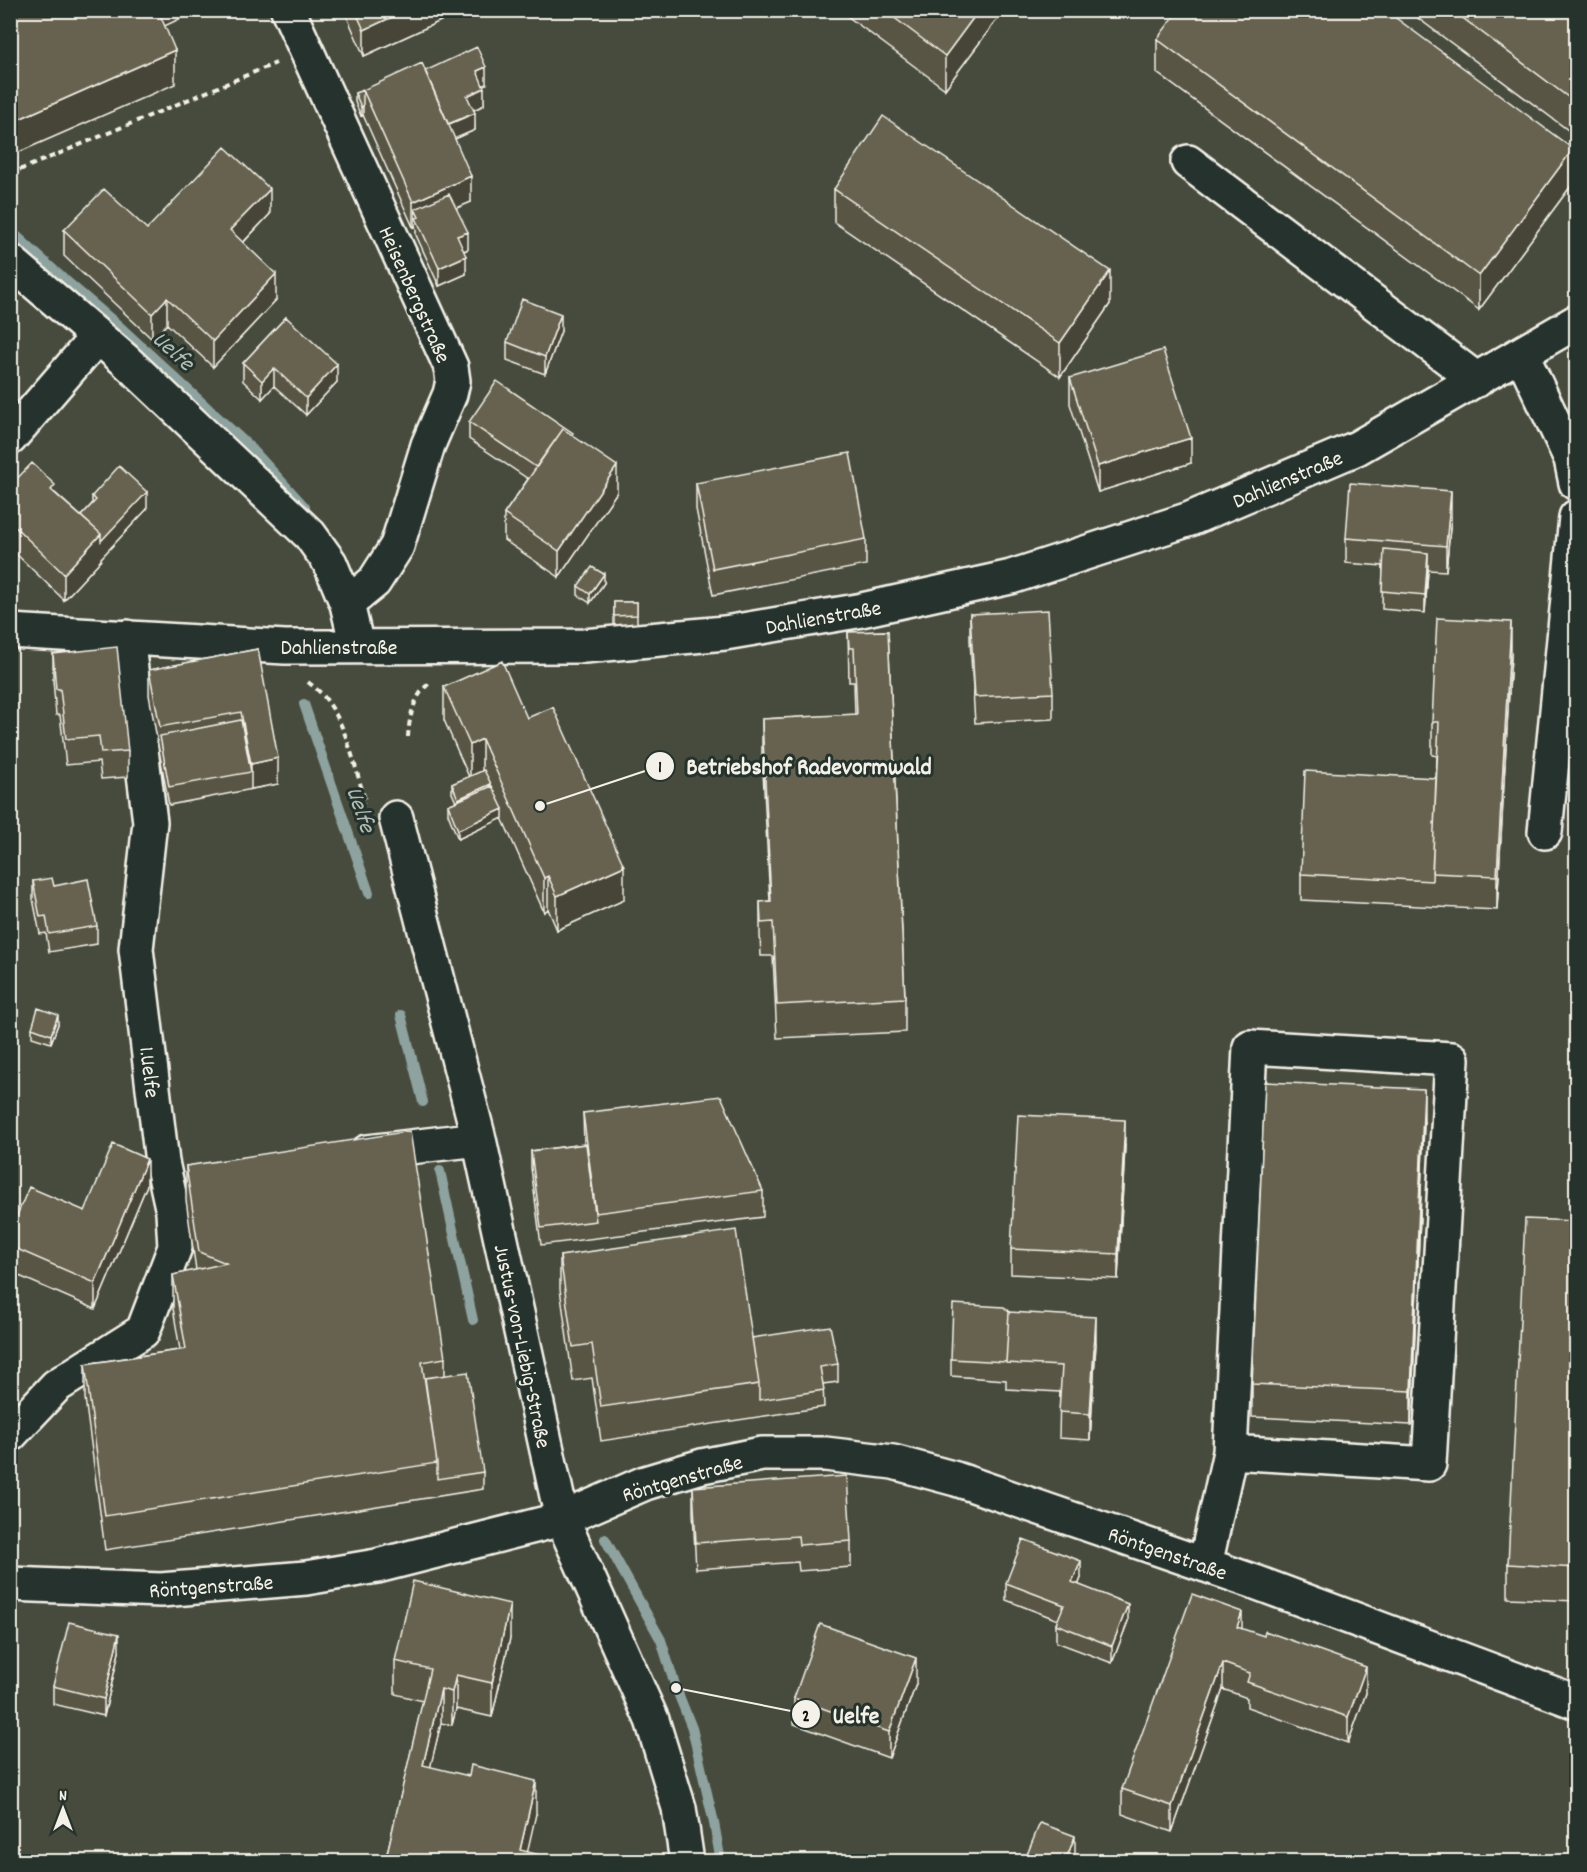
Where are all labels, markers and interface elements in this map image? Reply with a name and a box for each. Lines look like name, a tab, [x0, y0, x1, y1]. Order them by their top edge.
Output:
street label: Heisenbergstraße	[369, 222, 457, 369]
water label: Uelfe	[143, 324, 202, 381]
street label: Dahlienstraße	[1229, 444, 1348, 518]
street label: Dahlienstraße	[763, 594, 884, 645]
street label: Dahlienstraße	[281, 634, 397, 665]
callout: Betriebshof Radevormwald	[645, 745, 944, 787]
text: Betriebshof Radevormwald	[686, 752, 932, 786]
text: 1	[658, 756, 662, 781]
water label: Uelfe	[335, 782, 383, 839]
street label: 1.Uelfe	[129, 1045, 166, 1100]
street label: Justus-von-Liebig-Straße	[484, 1242, 557, 1452]
street label: Röntgenstraße	[619, 1448, 747, 1512]
street label: Röntgenstraße	[1103, 1520, 1231, 1590]
street label: Röntgenstraße	[148, 1569, 274, 1608]
callout: Uelfe	[791, 1693, 892, 1735]
text: Uelfe	[833, 1701, 880, 1735]
text: 2	[802, 1705, 810, 1730]
north arrow	[33, 1779, 93, 1839]
text: N	[59, 1785, 67, 1808]

